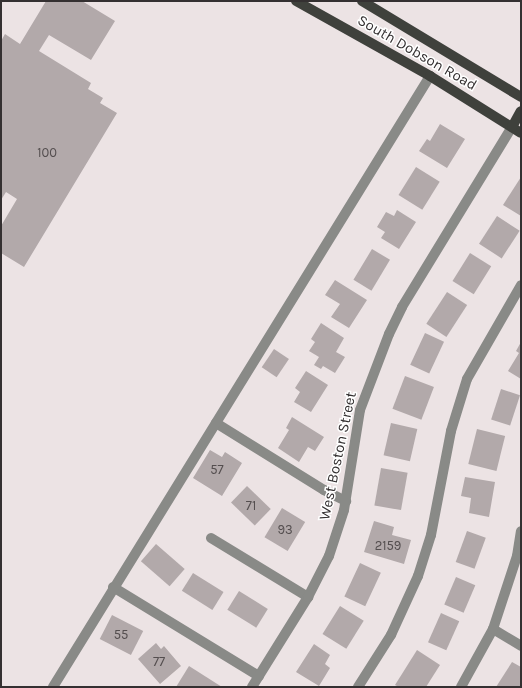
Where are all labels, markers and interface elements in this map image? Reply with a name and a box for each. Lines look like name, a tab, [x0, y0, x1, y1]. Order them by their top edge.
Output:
street label: South Dobson Road	[354, 12, 480, 94]
house number: 100	[37, 145, 57, 161]
street label: West Boston Street	[316, 390, 360, 522]
house number: 57	[210, 462, 224, 478]
house number: 71	[246, 498, 256, 514]
house number: 93	[277, 522, 293, 538]
house number: 2159	[375, 538, 401, 554]
house number: 55	[114, 627, 128, 643]
house number: 77	[153, 654, 165, 670]

